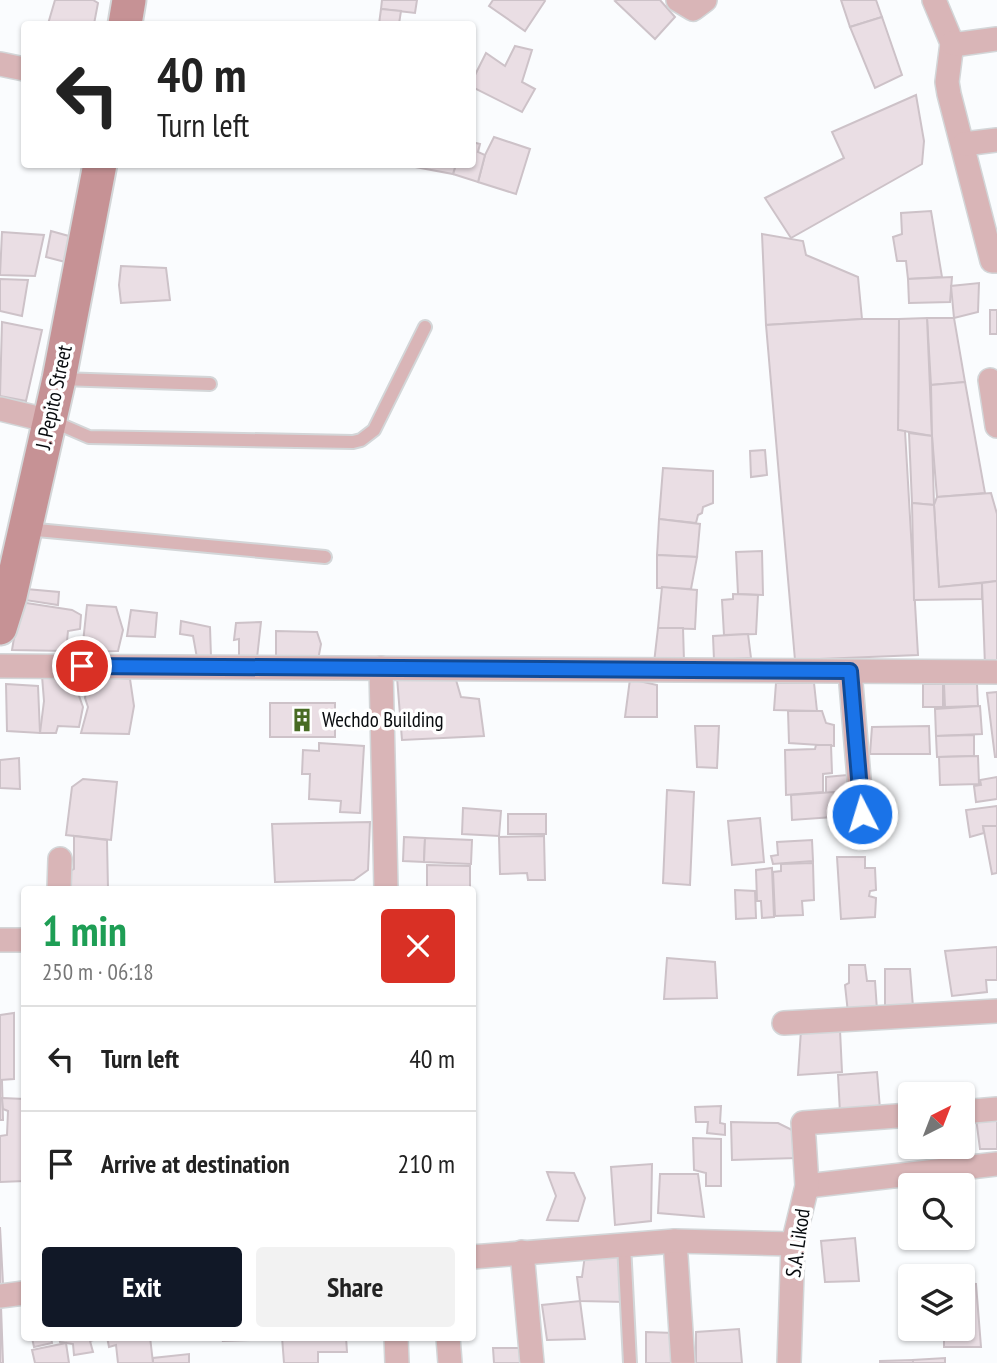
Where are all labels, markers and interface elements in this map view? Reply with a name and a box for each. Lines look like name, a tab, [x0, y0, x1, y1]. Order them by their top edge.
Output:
text: 40 m	[157, 42, 246, 106]
icon: left	[42, 49, 133, 140]
text: Turn left	[157, 104, 249, 146]
street label: J. Pepito Street	[29, 342, 78, 452]
pin	[52, 636, 112, 696]
icon: arrive	[63, 647, 101, 685]
building icon: Wechdo Building	[288, 706, 316, 734]
place label: Wechdo Building	[322, 706, 444, 733]
position arrow	[825, 777, 899, 851]
text: 1 min	[42, 903, 127, 958]
button: close	[381, 909, 455, 983]
text: 250 m · 06:18	[42, 957, 154, 986]
icon: left	[42, 1040, 80, 1078]
text: Turn left	[101, 1042, 179, 1075]
text: 40 m	[409, 1042, 455, 1075]
north arrow	[898, 1082, 975, 1158]
map controls	[898, 1082, 975, 1341]
icon: arrive	[42, 1145, 80, 1183]
text: Arrive at destination	[101, 1147, 290, 1180]
text: 210 m	[397, 1147, 455, 1180]
button: search	[898, 1173, 975, 1250]
street label: S.A. Likod	[779, 1207, 816, 1279]
button: Exit	[42, 1247, 242, 1327]
button: Share	[256, 1247, 455, 1327]
button: layers	[898, 1264, 975, 1341]

